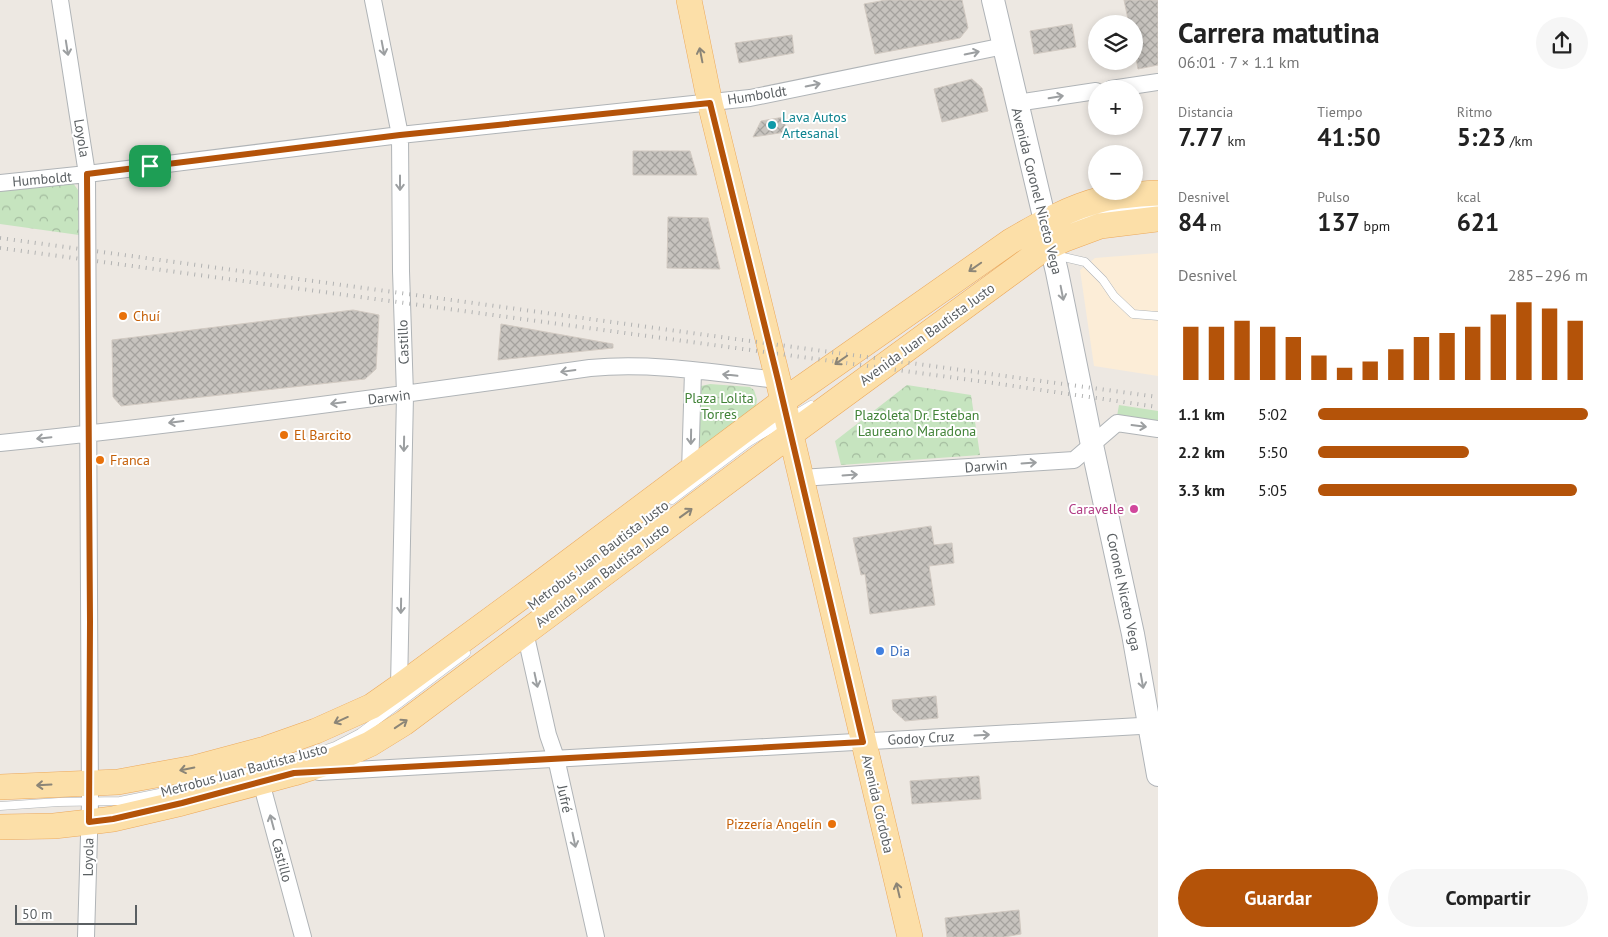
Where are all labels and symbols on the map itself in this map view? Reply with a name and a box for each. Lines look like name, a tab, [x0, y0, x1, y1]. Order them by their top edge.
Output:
one-way arrow	[378, 39, 388, 55]
one-way arrow	[63, 40, 73, 56]
one-way arrow	[695, 47, 705, 63]
one-way arrow	[963, 48, 979, 57]
one-way arrow	[804, 80, 820, 90]
street label: Humboldt	[726, 81, 788, 109]
one-way arrow	[1048, 91, 1064, 101]
street label: Avenida Coronel Niceto Vega	[1008, 106, 1066, 276]
place label: Lava Autos Artesanal	[782, 108, 847, 142]
street label: Loyola	[70, 118, 94, 159]
marker: Lava Autos Artesanal	[766, 119, 778, 131]
pin	[129, 145, 171, 187]
street label: Humboldt	[11, 167, 73, 191]
one-way arrow	[395, 175, 405, 191]
one-way arrow	[968, 262, 982, 272]
street label: Avenida Juan Bautista Justo	[856, 279, 998, 389]
one-way arrow	[1057, 284, 1067, 300]
place label: Chuí	[133, 307, 160, 325]
marker: Chuí	[117, 310, 129, 322]
street label: Castillo	[393, 319, 413, 365]
one-way arrow	[835, 355, 849, 365]
one-way arrow	[560, 366, 576, 376]
one-way arrow	[722, 370, 738, 379]
street label: Darwin	[367, 385, 411, 409]
park label: Plaza Lolita Torres	[684, 389, 754, 423]
one-way arrow	[330, 398, 346, 408]
park label: Plazoleta Dr. Esteban Laureano Maradona	[854, 406, 980, 440]
one-way arrow	[169, 417, 185, 427]
one-way arrow	[1130, 421, 1146, 431]
place label: El Barcito	[294, 426, 351, 444]
one-way arrow	[686, 428, 696, 445]
marker: El Barcito	[278, 429, 290, 441]
one-way arrow	[37, 433, 53, 443]
one-way arrow	[399, 435, 409, 451]
place label: Franca	[110, 451, 150, 469]
marker: Franca	[94, 454, 106, 466]
street label: Darwin	[964, 456, 1008, 476]
one-way arrow	[1021, 459, 1037, 468]
one-way arrow	[841, 471, 857, 480]
street label: Metrobus Juan Bautista Justo	[524, 496, 672, 614]
place label: Caravelle	[1069, 500, 1124, 518]
marker: Caravelle	[1128, 503, 1140, 515]
one-way arrow	[679, 508, 693, 518]
street label: Avenida Juan Bautista Justo	[531, 519, 673, 631]
street label: Coronel Niceto Vega	[1103, 531, 1145, 653]
one-way arrow	[396, 598, 405, 614]
place label: Dia	[890, 642, 910, 660]
marker: Dia	[874, 645, 886, 657]
one-way arrow	[532, 672, 541, 688]
one-way arrow	[1137, 673, 1147, 689]
one-way arrow	[334, 715, 349, 725]
one-way arrow	[394, 719, 408, 729]
street label: Godoy Cruz	[887, 727, 955, 749]
one-way arrow	[973, 730, 989, 739]
street label: Metrobus Juan Bautista Justo	[159, 739, 329, 801]
street label: Avenida Córdoba	[858, 753, 898, 855]
one-way arrow	[180, 765, 196, 775]
one-way arrow	[37, 781, 53, 790]
street label: Jufré	[553, 782, 577, 815]
one-way arrow	[266, 815, 276, 831]
place label: Pizzería Angelín	[726, 815, 822, 833]
marker: Pizzería Angelín	[826, 818, 838, 830]
one-way arrow	[570, 831, 580, 847]
street label: Castillo	[268, 836, 296, 884]
street label: Loyola	[79, 837, 97, 876]
one-way arrow	[893, 882, 902, 898]
scale bar	[15, 902, 138, 925]

